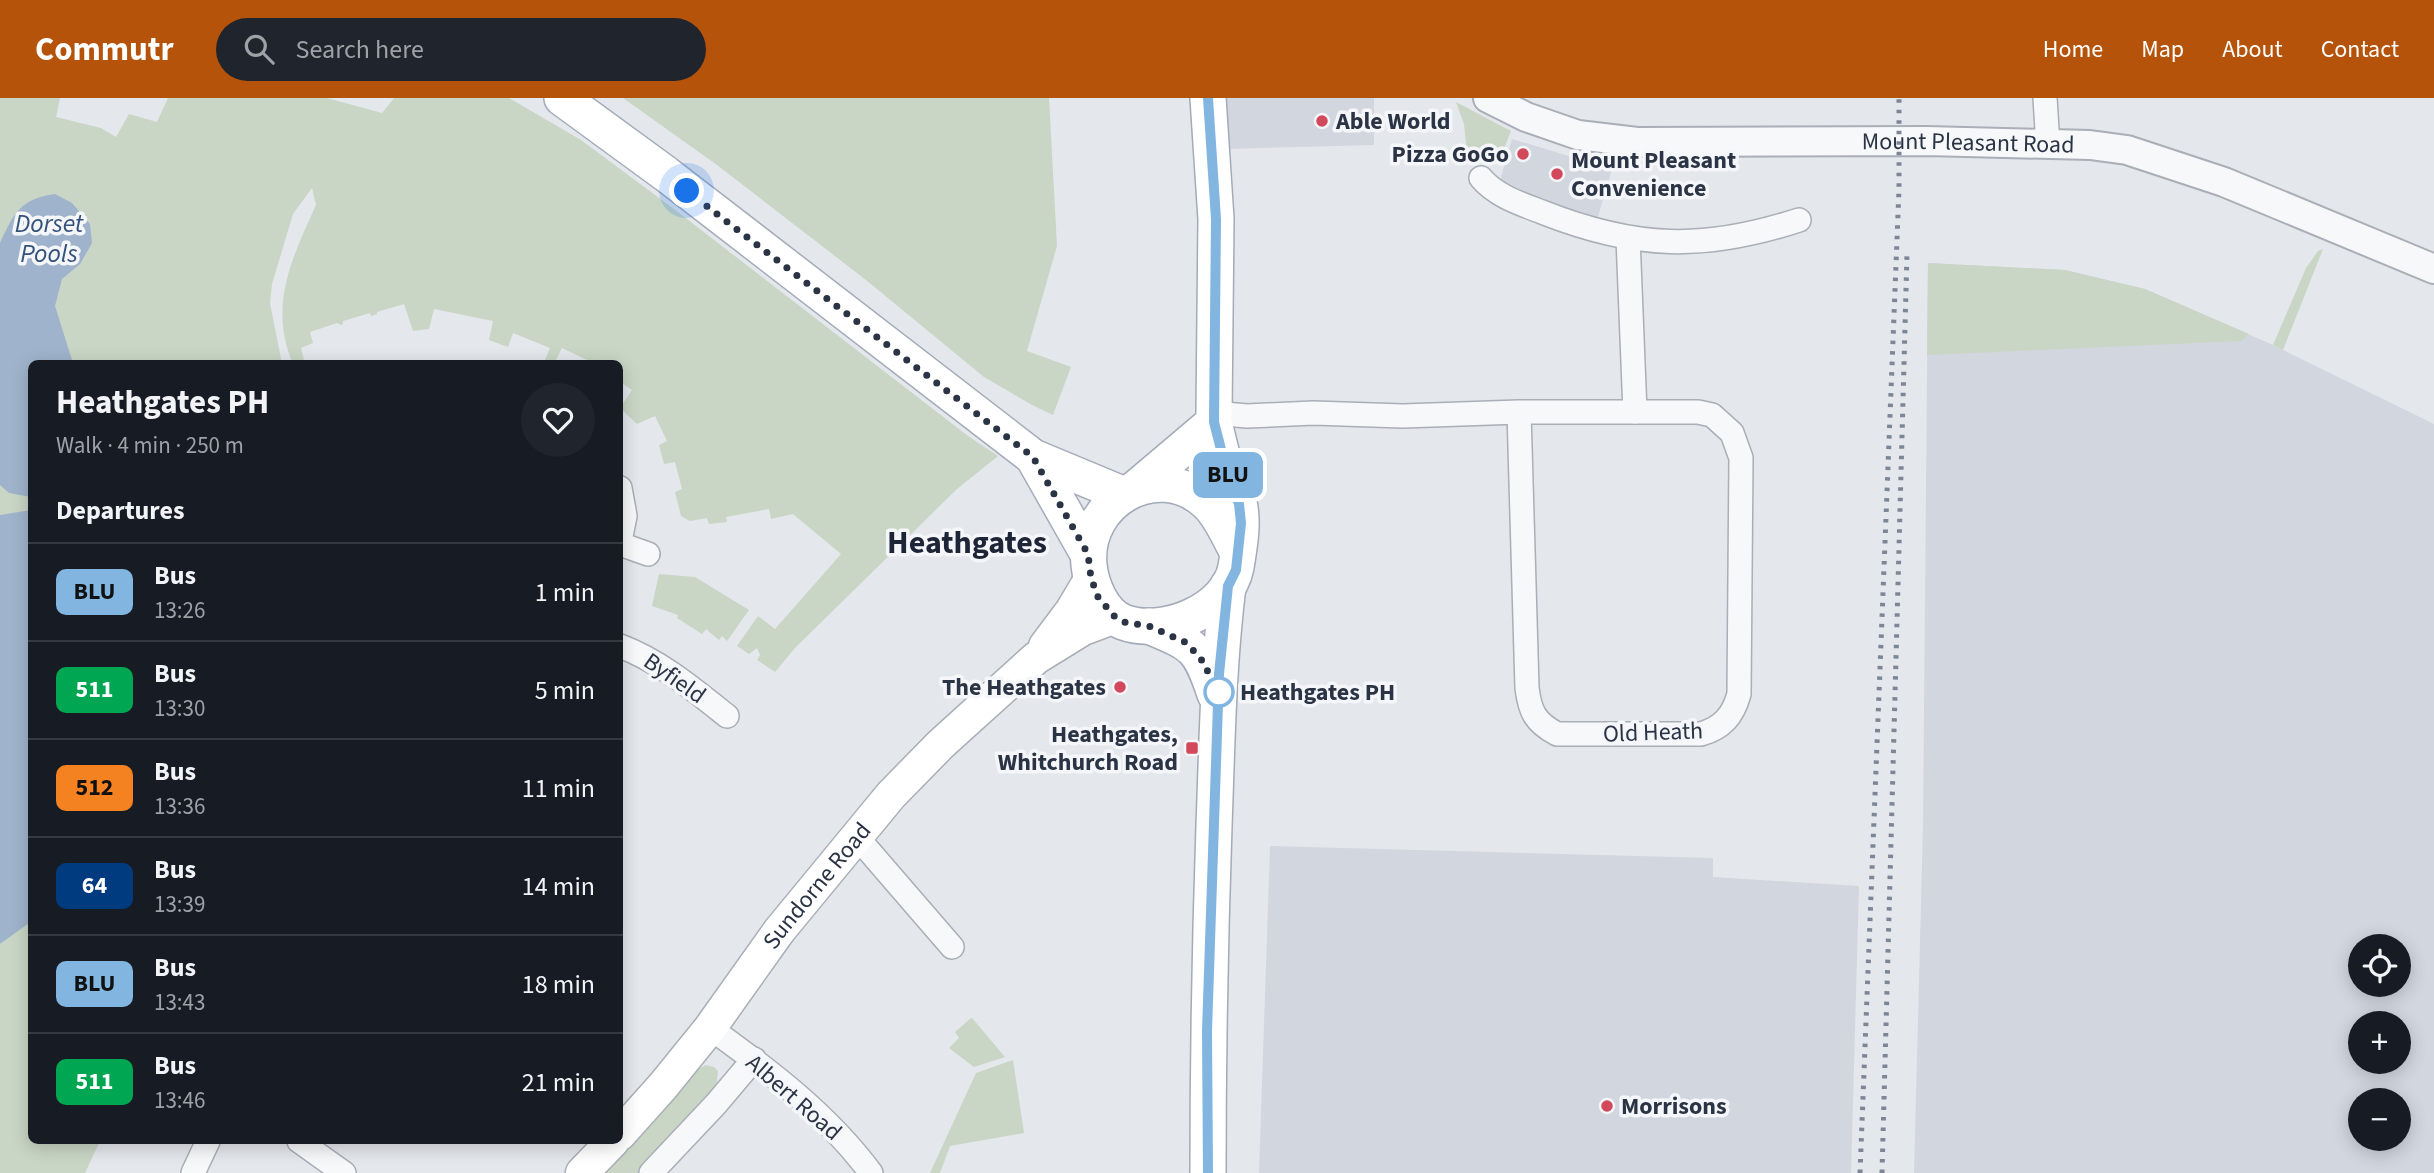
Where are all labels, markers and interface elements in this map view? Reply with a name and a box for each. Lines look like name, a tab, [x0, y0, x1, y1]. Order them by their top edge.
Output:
search box	[216, 18, 706, 81]
text: Commutr	[35, 26, 174, 73]
icon: search	[240, 30, 278, 68]
text: Search here	[296, 31, 424, 68]
text: Home	[2043, 32, 2103, 67]
text: Map	[2141, 32, 2184, 67]
text: About	[2222, 32, 2283, 67]
text: Contact	[2321, 32, 2399, 67]
place label: Able World	[1335, 104, 1451, 139]
marker: Able World	[1314, 113, 1330, 129]
street label: Mount Pleasant Road	[1862, 124, 2075, 163]
place label: Pizza GoGo	[1392, 137, 1509, 172]
place label: Mount Pleasant Convenience	[1571, 143, 1736, 206]
marker: Pizza GoGo	[1515, 146, 1531, 162]
marker: Mount Pleasant Convenience	[1549, 166, 1565, 182]
your location	[669, 173, 704, 208]
water label: Dorset Pools	[15, 205, 84, 272]
text: Heathgates PH	[56, 379, 269, 426]
button: heart	[521, 383, 595, 457]
text: Walk · 4 min · 250 m	[56, 429, 244, 462]
line badge: BLU	[1188, 452, 1268, 498]
text: BLU	[1207, 457, 1249, 492]
text: Departures	[56, 492, 184, 529]
district label: Heathgates	[887, 520, 1047, 566]
text: Bus	[154, 557, 196, 594]
text: BLU	[73, 574, 116, 609]
text: 1 min	[535, 574, 595, 611]
text: 13:26	[154, 594, 205, 627]
street label: Byfield	[636, 644, 713, 713]
text: Bus	[154, 655, 196, 692]
place label: The Heathgates	[942, 670, 1106, 705]
text: 511	[75, 672, 114, 707]
text: 5 min	[535, 672, 595, 709]
place label: Heathgates PH	[1240, 675, 1395, 710]
marker: Heathgates PH	[1204, 677, 1234, 707]
marker: The Heathgates	[1112, 679, 1128, 695]
text: 13:30	[154, 692, 205, 725]
street label: Old Heath	[1602, 713, 1704, 752]
place label: Heathgates, Whitchurch Road	[998, 717, 1178, 780]
marker: Heathgates, Whitchurch Road	[1184, 740, 1200, 756]
text: Bus	[154, 753, 196, 790]
text: 512	[75, 770, 114, 805]
text: 11 min	[522, 770, 595, 807]
text: 13:36	[154, 790, 205, 823]
street label: Sundorne Road	[754, 815, 880, 957]
text: Bus	[154, 851, 196, 888]
text: 64	[82, 868, 107, 903]
text: 14 min	[522, 868, 595, 905]
text: 13:39	[154, 888, 205, 921]
map controls	[2348, 934, 2411, 1151]
button: locate	[2348, 934, 2411, 997]
text: Bus	[154, 949, 196, 986]
text: BLU	[73, 966, 116, 1001]
text: 18 min	[522, 966, 595, 1003]
text: 13:43	[154, 986, 205, 1019]
button: +	[2348, 1011, 2411, 1074]
street label: Albert Road	[738, 1046, 849, 1149]
text: Bus	[154, 1047, 196, 1084]
text: 511	[75, 1064, 114, 1099]
text: 21 min	[522, 1064, 595, 1101]
text: 13:46	[154, 1084, 205, 1117]
button: −	[2348, 1088, 2411, 1151]
place label: Morrisons	[1621, 1089, 1727, 1124]
marker: Morrisons	[1599, 1098, 1615, 1114]

